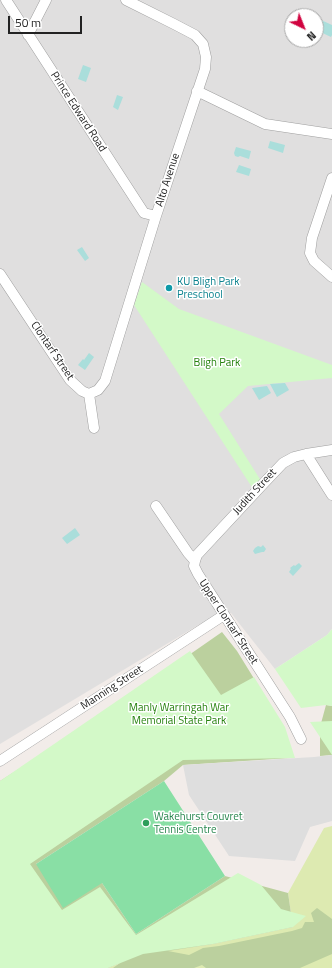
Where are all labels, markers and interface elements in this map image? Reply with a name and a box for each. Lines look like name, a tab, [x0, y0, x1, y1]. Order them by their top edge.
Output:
scale bar	[10, 8, 84, 34]
north arrow	[284, 8, 324, 48]
text: 50 m	[15, 13, 41, 32]
text: N	[303, 28, 320, 44]
street label: Prince Edward Road	[47, 70, 109, 154]
street label: Alto Avenue	[153, 152, 183, 208]
place label: KU Bligh Park Preschool	[177, 275, 240, 301]
marker: KU Bligh Park Preschool	[164, 283, 174, 293]
street label: Clontarf Street	[28, 319, 76, 383]
park label: Bligh Park	[194, 356, 240, 370]
street label: Judith Street	[230, 466, 280, 518]
street label: Upper Clontarf Street	[196, 577, 260, 667]
street label: Manning Street	[79, 663, 145, 713]
park label: Manly Warringah War Memorial State Park	[129, 701, 229, 727]
place label: Wakehurst Couvret Tennis Centre	[154, 810, 243, 836]
marker: Wakehurst Couvret Tennis Centre	[141, 818, 151, 828]

